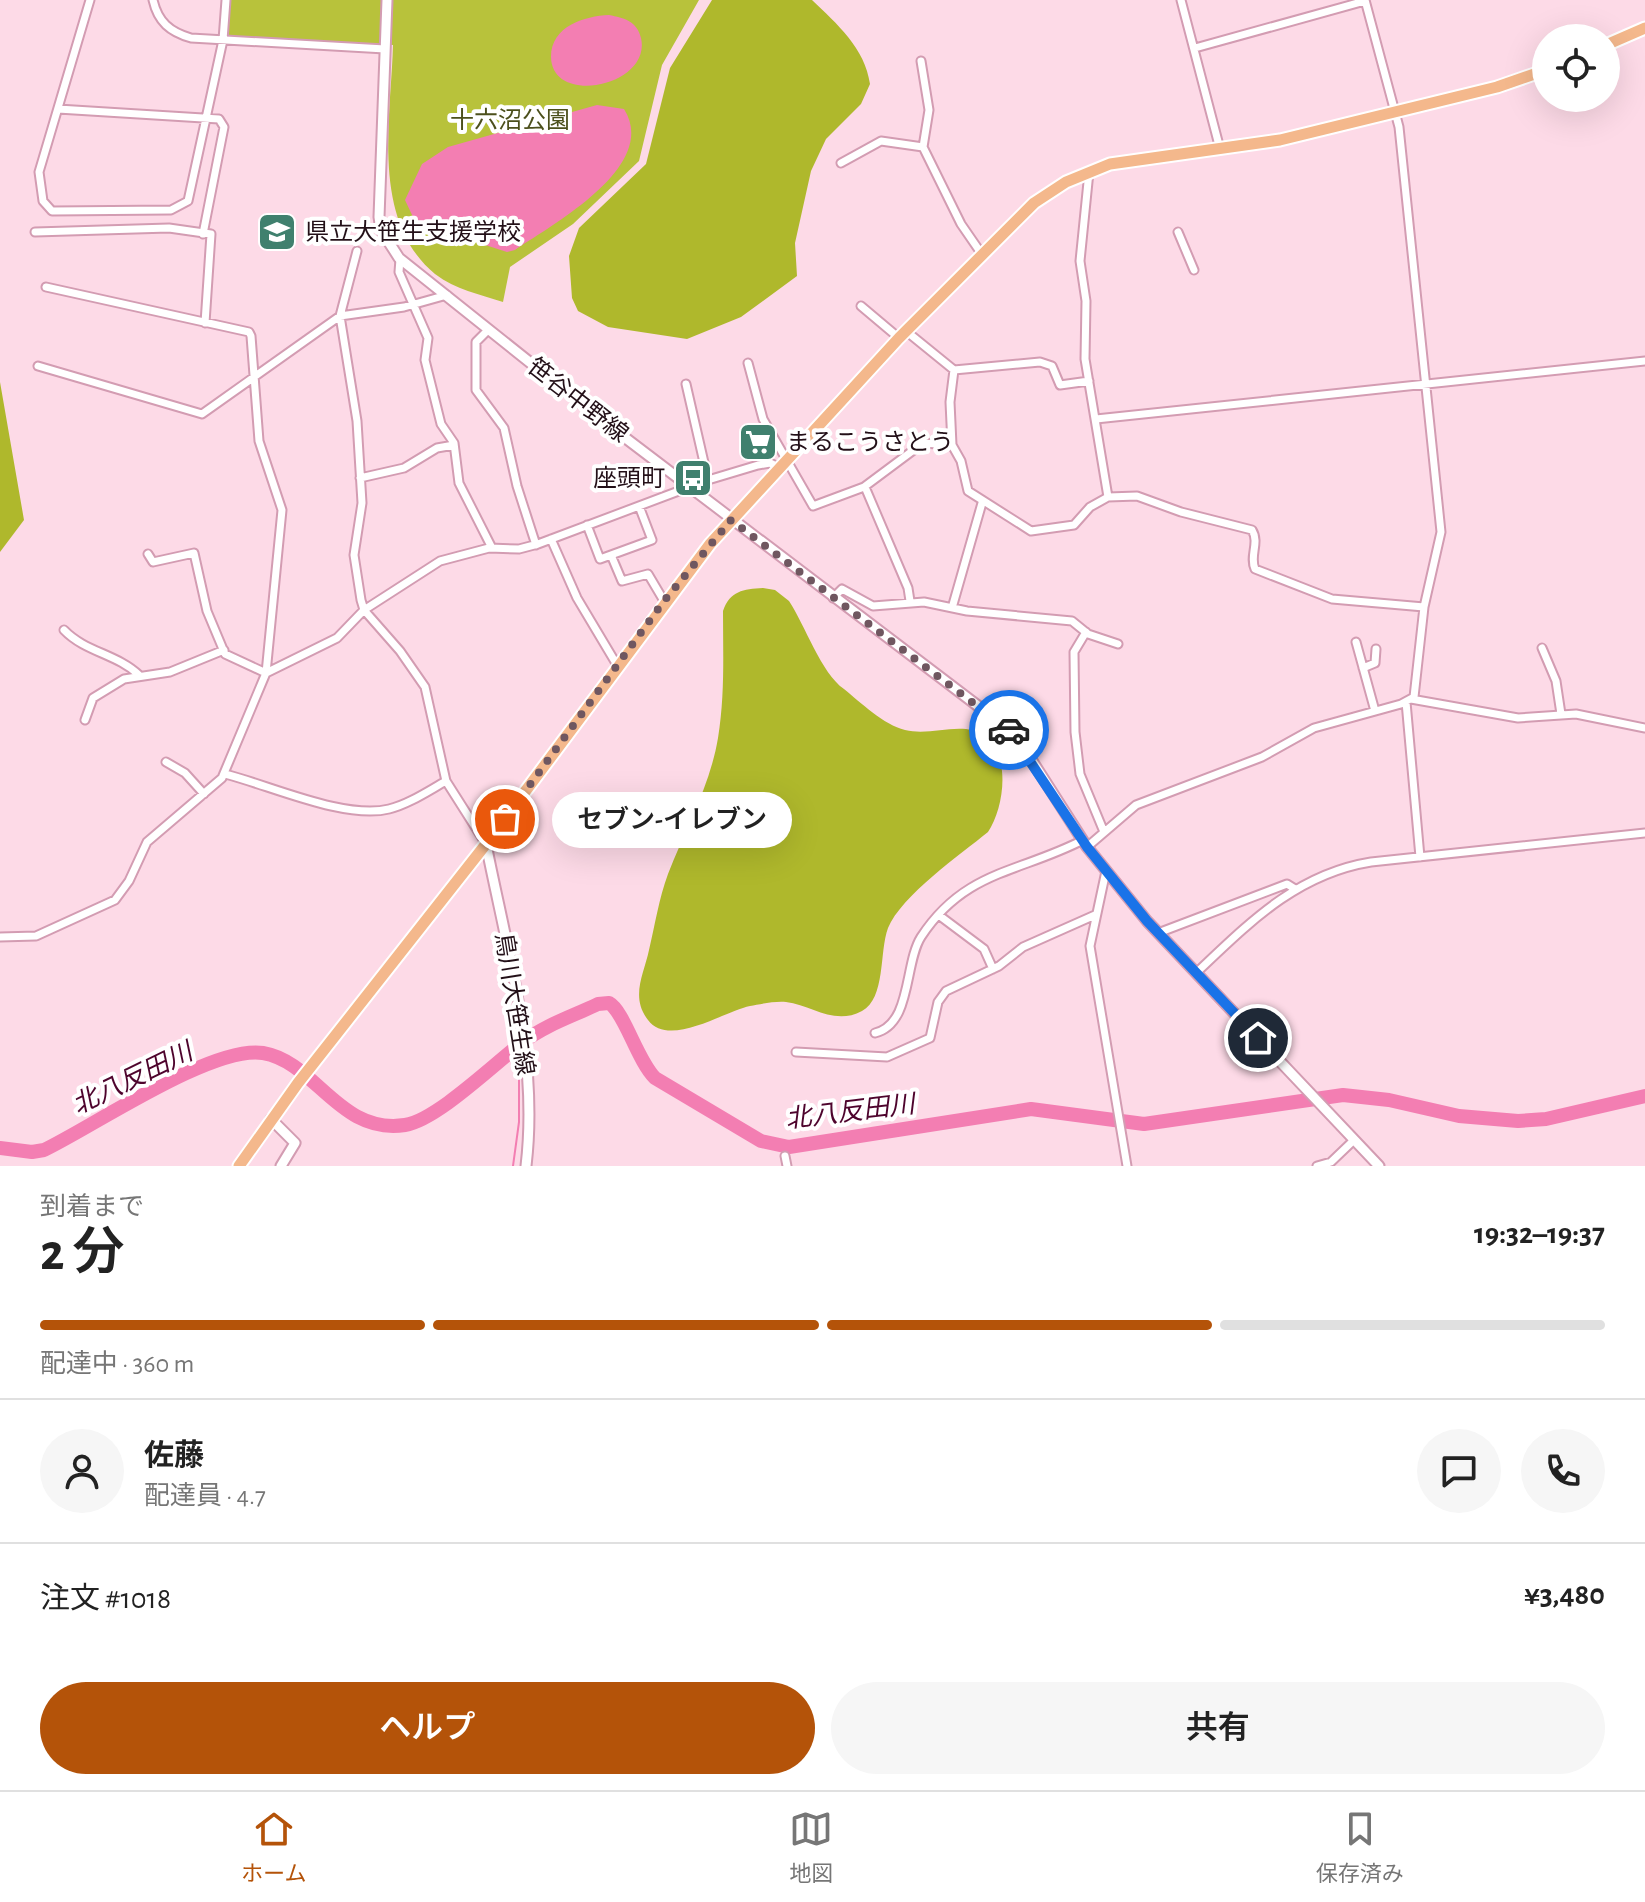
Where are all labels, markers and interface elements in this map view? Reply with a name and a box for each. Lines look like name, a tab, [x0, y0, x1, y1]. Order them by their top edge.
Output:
map controls	[1532, 24, 1620, 112]
button: locate	[1532, 24, 1620, 112]
park label: 十六沼公園	[450, 107, 570, 133]
school or university icon: 県立大笹生支援学校	[256, 211, 298, 253]
place label: 県立大笹生支援学校	[305, 219, 521, 245]
street label: 笹谷中野線	[523, 353, 633, 447]
supermarket icon: まるこうさとう	[737, 421, 779, 463]
place label: まるこうさとう	[786, 430, 954, 455]
bus stop icon: 座頭町	[672, 457, 714, 499]
place label: 座頭町	[593, 465, 665, 491]
courier	[969, 690, 1049, 770]
icon: car	[987, 708, 1031, 752]
pin	[471, 785, 539, 853]
callout: セブン-イレブン	[553, 791, 793, 847]
icon: bag	[483, 797, 527, 841]
text: セブン-イレブン	[577, 807, 767, 833]
street label: 鳥川大笹生線	[491, 931, 539, 1077]
pin	[1224, 1004, 1292, 1072]
icon: home	[1236, 1016, 1280, 1060]
water label: 北八反田川	[68, 1037, 199, 1119]
water label: 北八反田川	[784, 1090, 919, 1133]
text: 到着まで	[40, 1194, 144, 1220]
text: 19:32–19:37	[1474, 1219, 1605, 1249]
text: 2 分	[40, 1227, 124, 1279]
text: 配達中 · 360 m	[40, 1351, 194, 1377]
button: person	[40, 1429, 124, 1513]
button: chat	[1417, 1429, 1501, 1513]
button: phone	[1521, 1429, 1605, 1513]
text: 佐藤	[144, 1441, 204, 1471]
text: 配達員 · 4.7	[144, 1483, 266, 1509]
text: ¥3,480	[1524, 1580, 1605, 1610]
text: 注文 #1018	[40, 1584, 171, 1614]
button: ヘルプ	[40, 1682, 815, 1774]
button: 共有	[831, 1682, 1605, 1774]
tab: ホーム	[241, 1807, 307, 1887]
tab: 地図	[789, 1807, 833, 1887]
tab: 保存済み	[1316, 1807, 1404, 1887]

